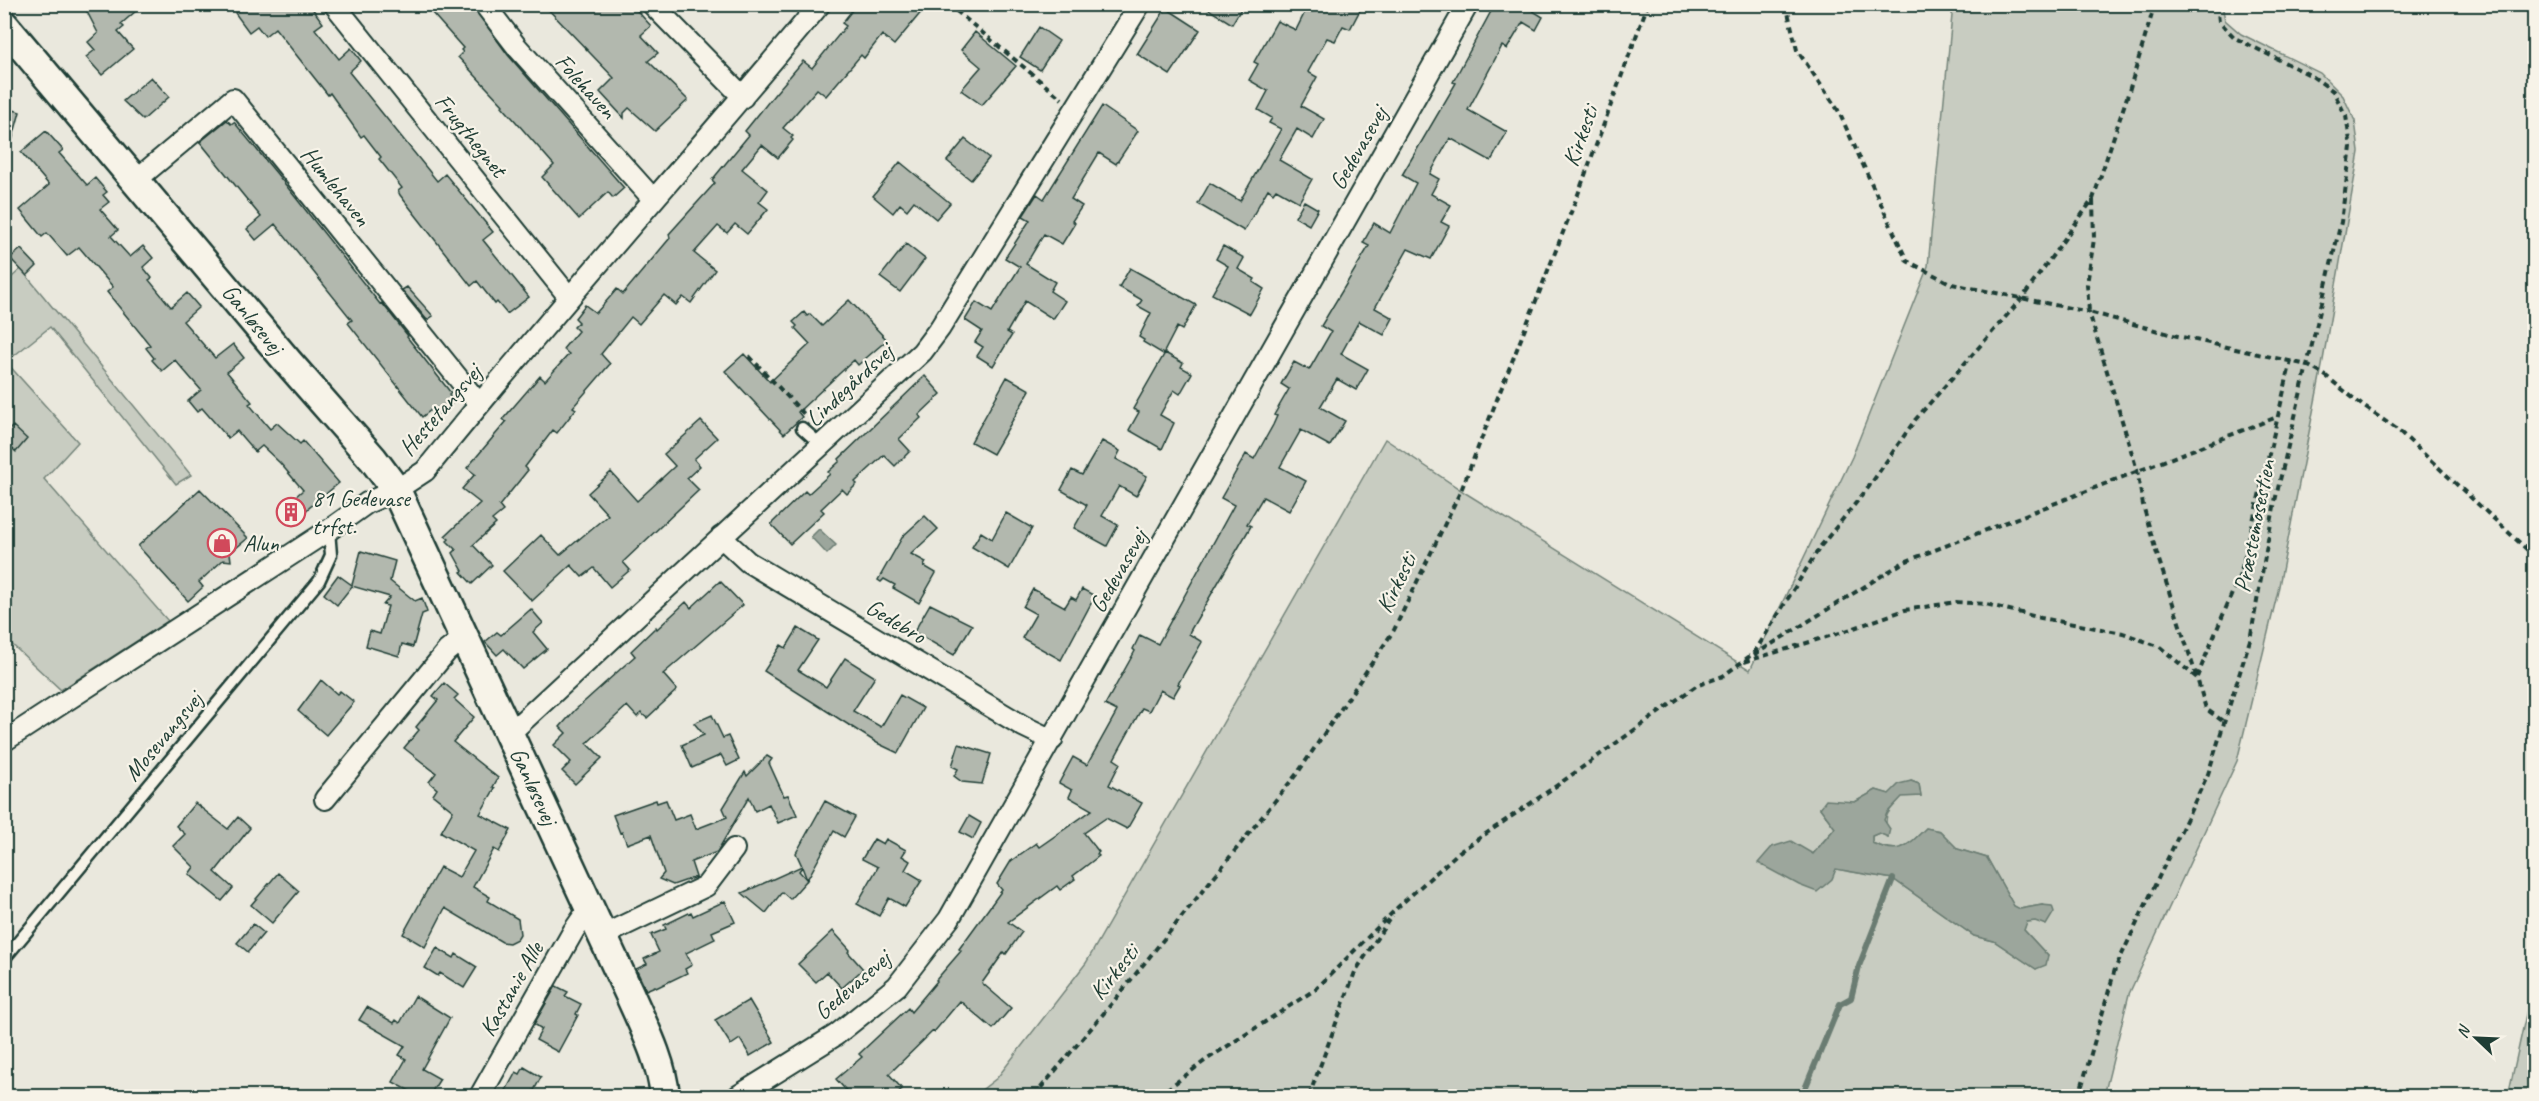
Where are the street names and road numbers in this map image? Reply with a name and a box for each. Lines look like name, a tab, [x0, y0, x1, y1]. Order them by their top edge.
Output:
street label: Folehaven	[549, 47, 624, 126]
street label: Frugthegnet	[428, 87, 515, 184]
street label: Gedevasevej	[1322, 98, 1395, 195]
street label: Kirkesti	[1555, 98, 1606, 170]
street label: Humlehaven	[294, 140, 378, 232]
street label: Ganløsevej	[215, 278, 292, 363]
street label: Lindegårdsvej	[799, 335, 901, 433]
street label: Hestetangsvej	[392, 356, 490, 462]
street label: Præstemosestien	[2226, 456, 2282, 595]
street label: Gedevasevej	[1082, 521, 1155, 618]
street label: Kirkesti	[1369, 545, 1425, 618]
street label: Gedebro	[861, 592, 933, 651]
street label: Mosevangsvej	[117, 683, 211, 787]
street label: Ganløsevej	[503, 742, 566, 832]
street label: Kastanie Alle	[472, 935, 551, 1042]
street label: Kirkesti	[1083, 936, 1148, 1006]
street label: Gedevasevej	[808, 942, 899, 1026]

